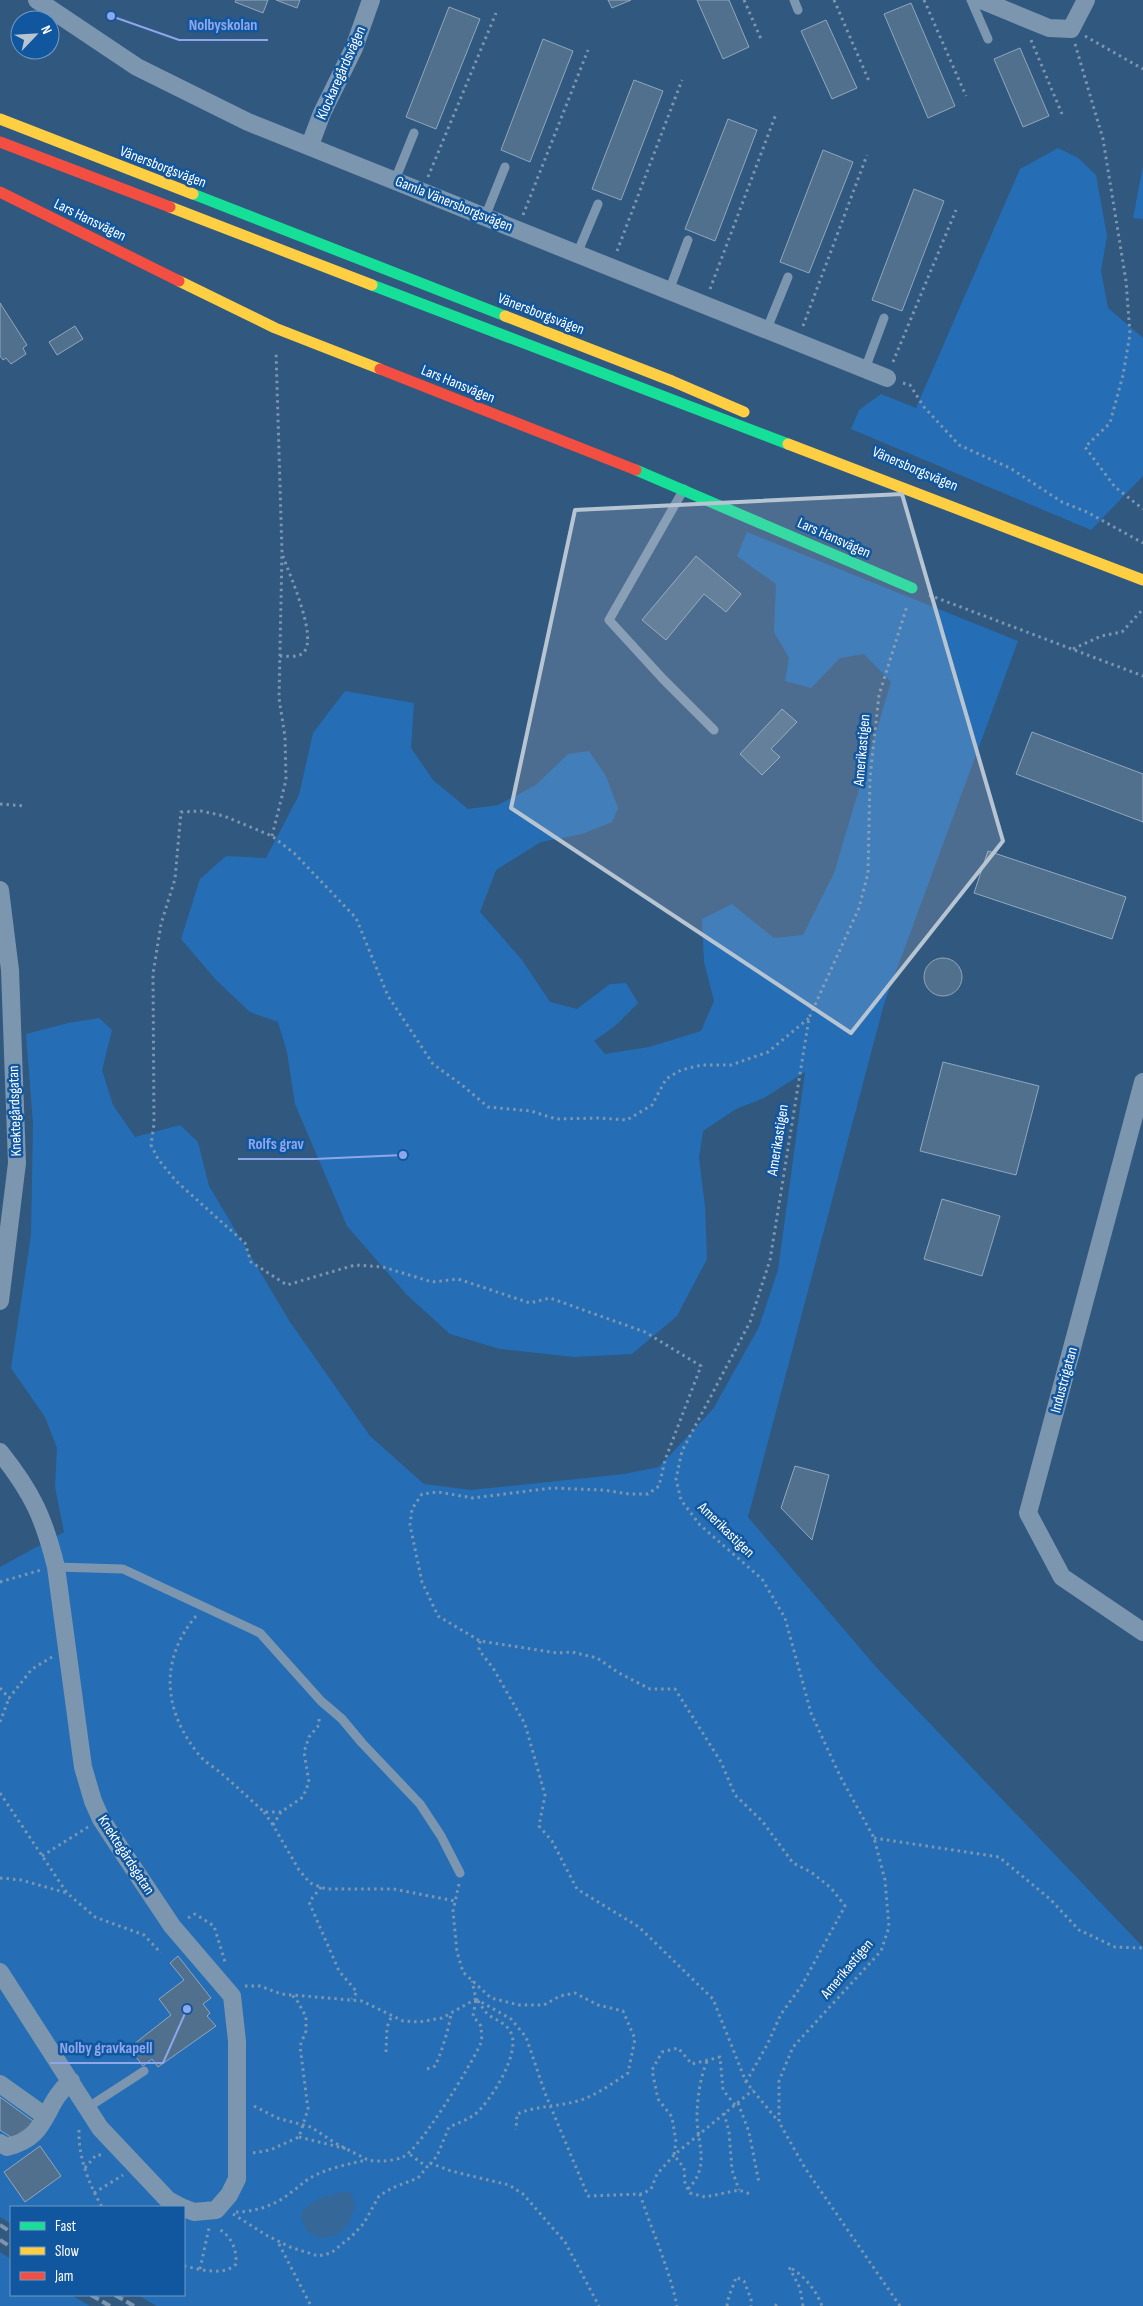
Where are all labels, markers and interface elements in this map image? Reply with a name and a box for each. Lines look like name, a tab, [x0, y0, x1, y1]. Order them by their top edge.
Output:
callout: Nolbyskolan	[179, 9, 268, 40]
north arrow	[10, 10, 60, 60]
text: Nolbyskolan	[189, 16, 257, 35]
text: N	[37, 23, 56, 37]
street label: Klockaregårdsvägen	[312, 23, 370, 123]
street label: Vänersborgsvägen	[117, 142, 209, 192]
street label: Gamla Vänersborgsvägen	[392, 172, 516, 236]
street label: Lars Hansvägen	[51, 194, 129, 246]
street label: Vänersborgsvägen	[495, 289, 587, 339]
street label: Lars Hansvägen	[418, 361, 498, 407]
street label: Vänersborgsvägen	[869, 442, 961, 496]
street label: Lars Hansvägen	[794, 513, 874, 563]
street label: Amerikastigen	[849, 713, 875, 788]
street label: Knektegårdsgatan	[4, 1065, 26, 1157]
street label: Amerikastigen	[763, 1103, 793, 1178]
callout: Rolfs grav	[238, 1128, 314, 1159]
text: Rolfs grav	[248, 1135, 304, 1154]
street label: Industrigatan	[1046, 1345, 1082, 1415]
street label: Amerikastigen	[693, 1497, 759, 1562]
street label: Knektegårdsgatan	[93, 1812, 159, 1898]
street label: Amerikastigen	[816, 1935, 877, 2003]
callout: Nolby gravkapell	[50, 2032, 163, 2063]
text: Nolby gravkapell	[60, 2039, 152, 2058]
legend	[10, 2206, 185, 2296]
text: Fast	[55, 2217, 77, 2236]
text: Slow	[55, 2242, 79, 2261]
text: Jam	[54, 2267, 73, 2286]

